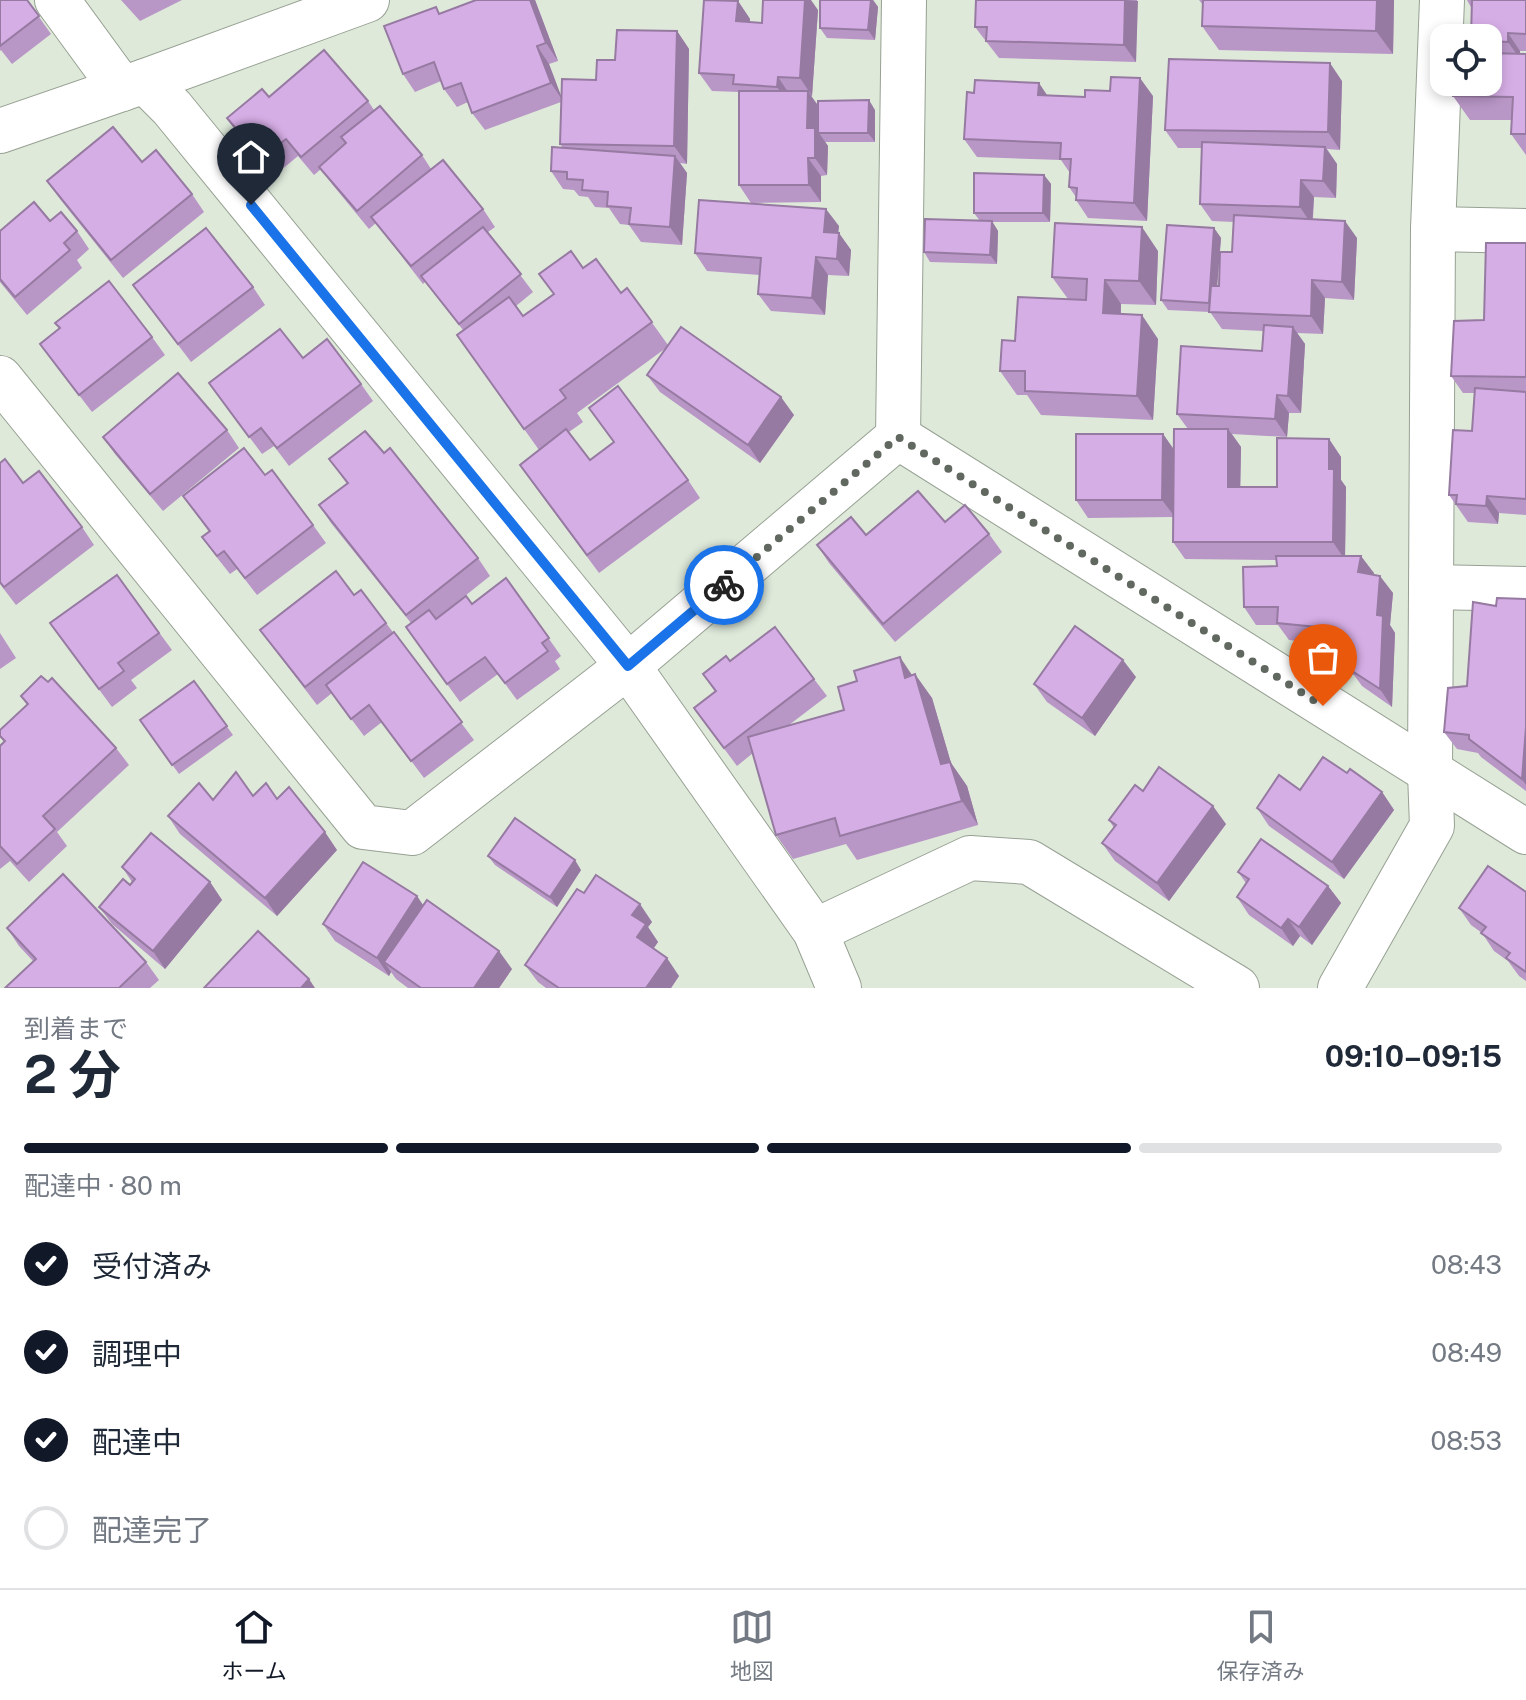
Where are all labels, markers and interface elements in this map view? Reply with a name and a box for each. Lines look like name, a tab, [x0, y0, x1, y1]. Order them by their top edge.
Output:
map controls	[1430, 24, 1502, 96]
button: locate	[1430, 24, 1502, 96]
pin	[217, 123, 285, 205]
icon: home	[229, 135, 273, 179]
courier	[684, 545, 764, 625]
icon: bike	[702, 563, 746, 607]
pin	[1289, 624, 1357, 706]
icon: bag	[1301, 636, 1345, 680]
text: 到着まで	[24, 1013, 128, 1044]
text: 09:10–09:15	[1325, 1038, 1502, 1074]
text: 2 分	[24, 1044, 121, 1105]
text: 配達中 · 80 m	[24, 1170, 182, 1201]
icon: check	[24, 1242, 68, 1286]
text: 受付済み	[92, 1248, 212, 1284]
text: 08:43	[1431, 1249, 1502, 1280]
icon: check	[24, 1330, 68, 1374]
text: 調理中	[92, 1336, 182, 1372]
text: 08:49	[1431, 1337, 1502, 1368]
icon: check	[24, 1418, 68, 1462]
text: 配達中	[92, 1424, 182, 1460]
text: 08:53	[1431, 1425, 1502, 1456]
text: 配達完了	[92, 1512, 212, 1548]
tab: ホーム	[221, 1605, 287, 1685]
tab: 地図	[730, 1605, 774, 1685]
tab: 保存済み	[1217, 1605, 1305, 1685]

